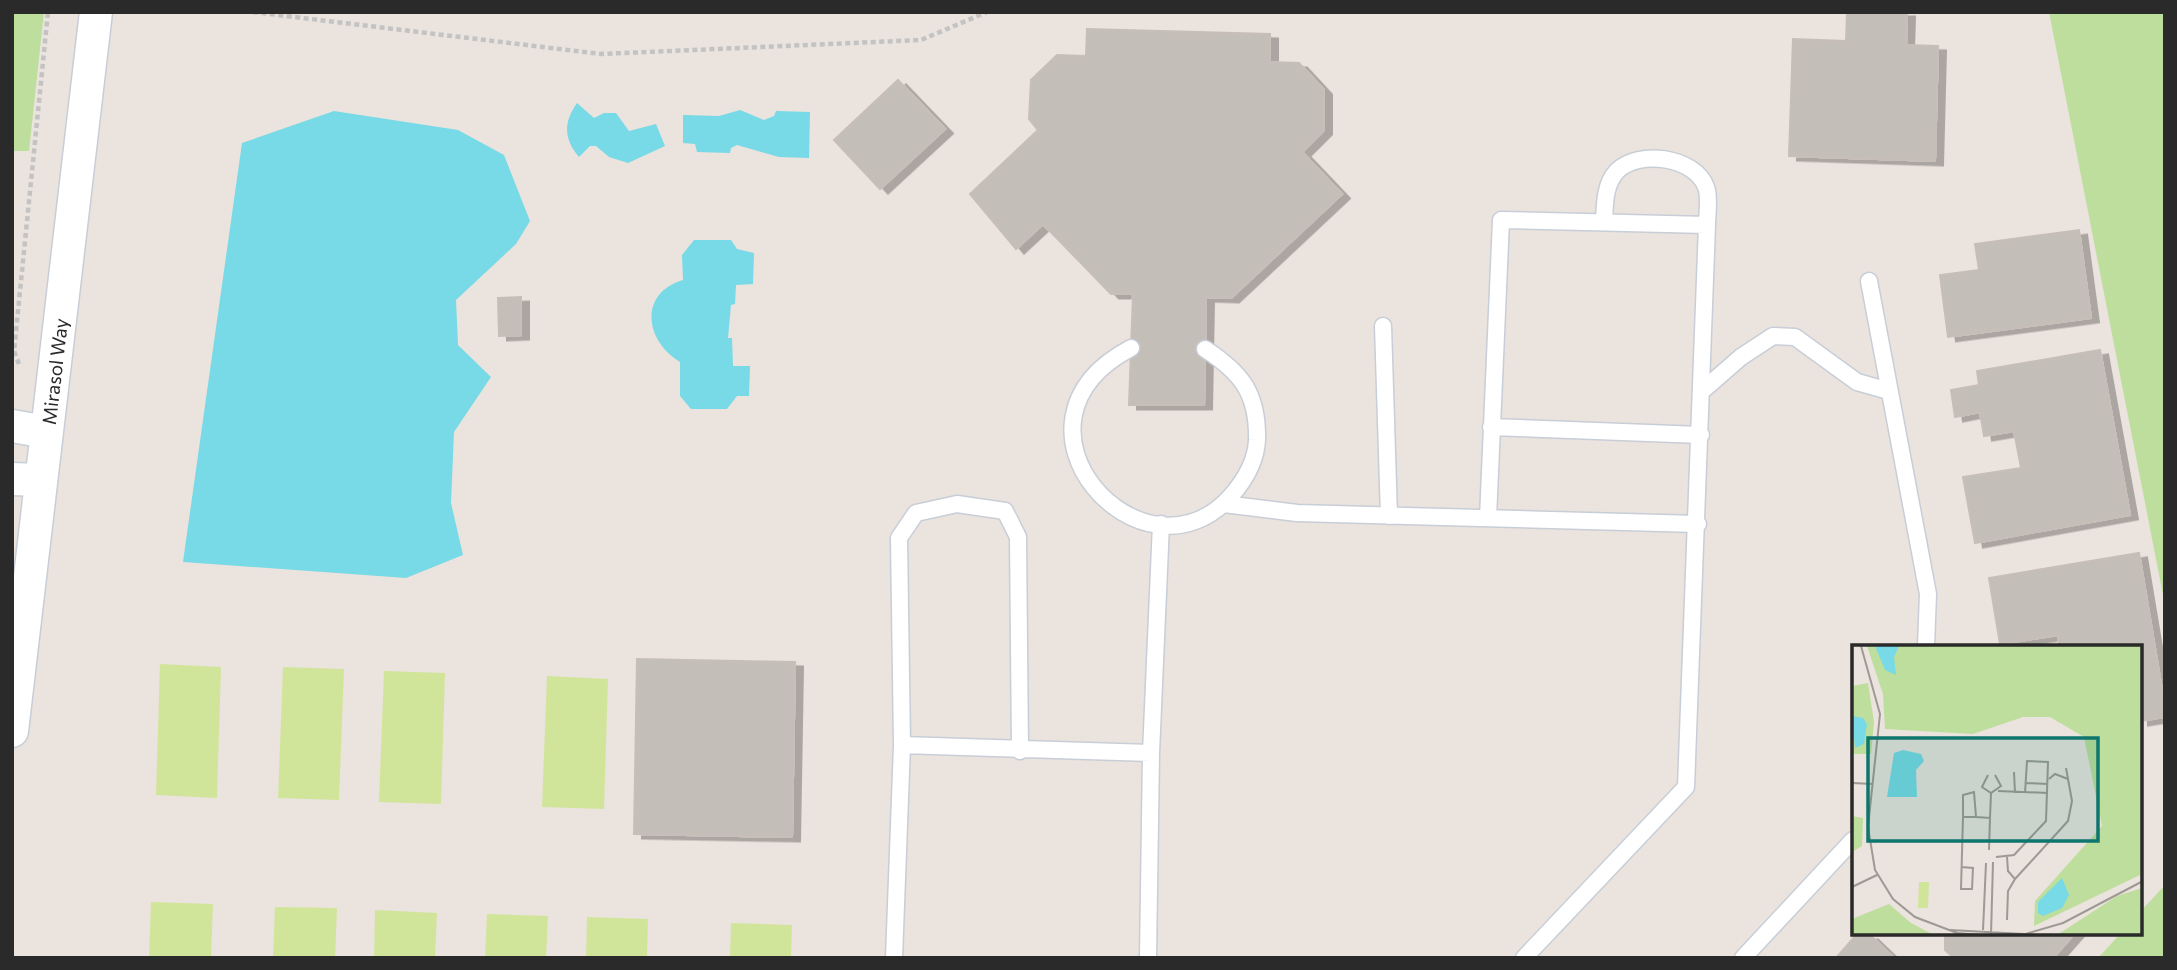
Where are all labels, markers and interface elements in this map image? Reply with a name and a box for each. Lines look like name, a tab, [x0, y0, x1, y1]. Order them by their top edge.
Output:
street label: Mirasol Way	[36, 317, 72, 426]
inset map	[1852, 645, 2142, 935]

